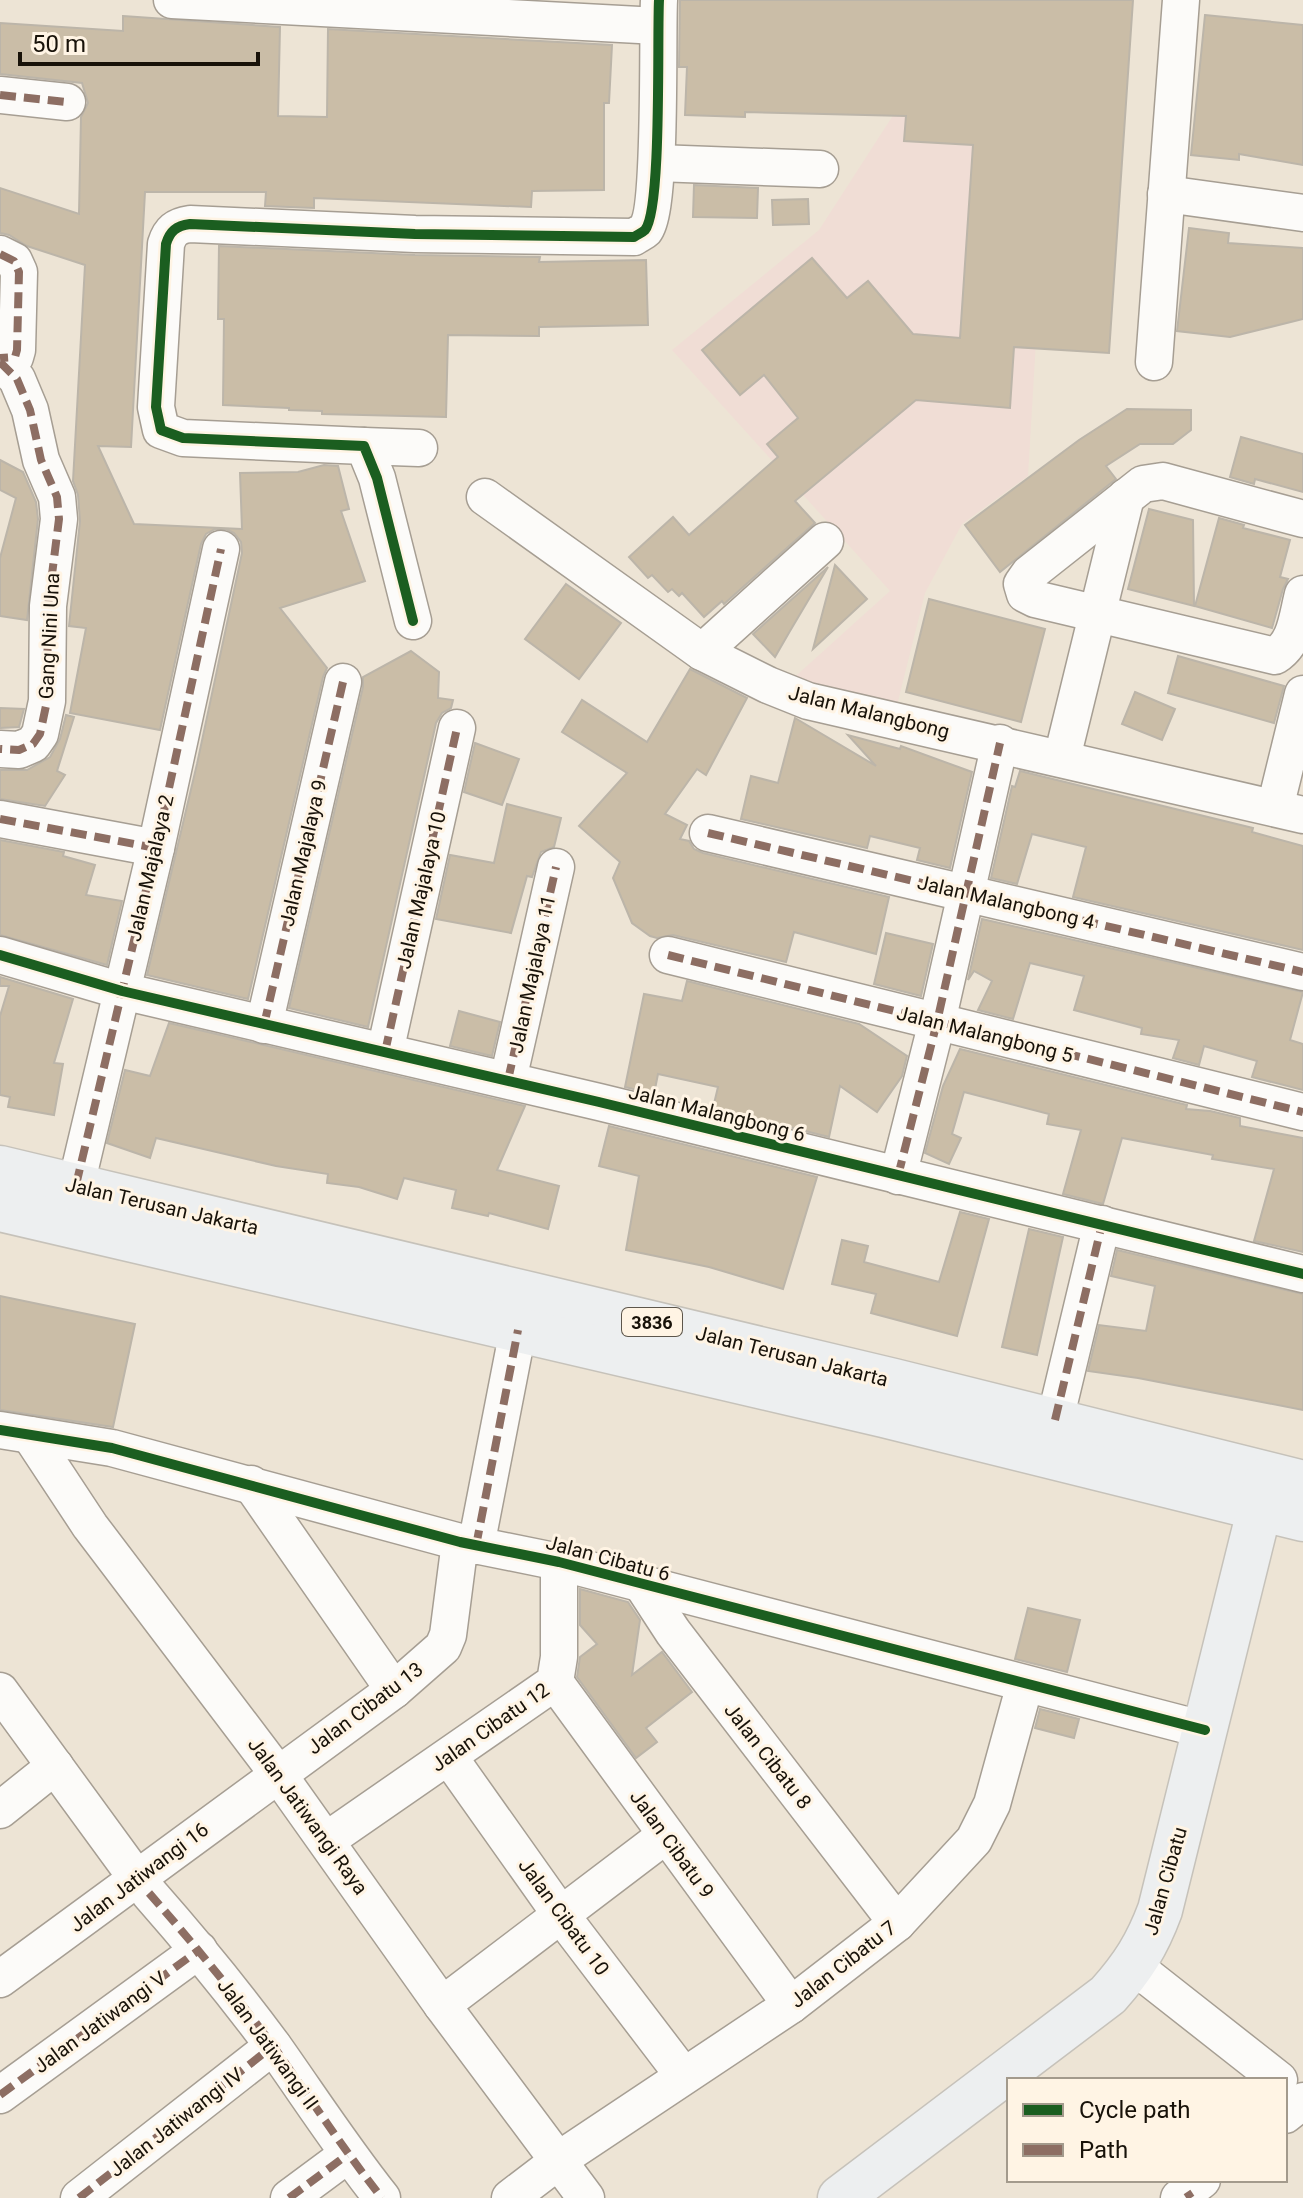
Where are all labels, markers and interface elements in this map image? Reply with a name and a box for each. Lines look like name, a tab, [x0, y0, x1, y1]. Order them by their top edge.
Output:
scale bar	[20, 16, 258, 66]
text: 50 m	[32, 30, 86, 58]
street label: Gang Nini Una	[34, 572, 64, 700]
street label: Jalan Malangbong	[786, 680, 952, 744]
street label: Jalan Majalaya 9	[274, 777, 332, 929]
street label: Jalan Majalaya 2	[121, 792, 179, 944]
street label: Jalan Majalaya 10	[391, 809, 451, 971]
street label: Jalan Malangbong 4	[915, 870, 1097, 934]
street label: Jalan Majalaya 11	[504, 893, 560, 1055]
street label: Jalan Malangbong 5	[894, 1000, 1076, 1068]
street label: Jalan Malangbong 6	[626, 1079, 808, 1147]
street label: Jalan Terusan Jakarta	[63, 1172, 261, 1240]
road number: 3836	[622, 1308, 682, 1336]
street label: Jalan Terusan Jakarta	[693, 1320, 891, 1392]
street label: Jalan Cibatu 6	[543, 1530, 673, 1586]
street label: Jalan Cibatu 13	[302, 1657, 428, 1759]
street label: Jalan Cibatu 12	[426, 1677, 554, 1777]
street label: Jalan Cibatu 8	[719, 1698, 817, 1814]
street label: Jalan Jatiwangi Raya	[243, 1733, 373, 1899]
street label: Jalan Cibatu 9	[625, 1785, 719, 1903]
street label: Jalan Jatiwangi 16	[65, 1817, 213, 1937]
street label: Jalan Cibatu	[1138, 1824, 1192, 1938]
street label: Jalan Cibatu 10	[514, 1854, 614, 1980]
street label: Jalan Cibatu 7	[785, 1915, 901, 2013]
street label: Jalan Jatiwangi V	[29, 1966, 171, 2078]
street label: Jalan Jatiwangi II	[212, 1974, 324, 2114]
street label: Jalan Jatiwangi IV	[104, 2062, 248, 2182]
legend	[1007, 2078, 1287, 2182]
text: Cycle path	[1079, 2096, 1191, 2124]
text: Path	[1079, 2136, 1128, 2164]

